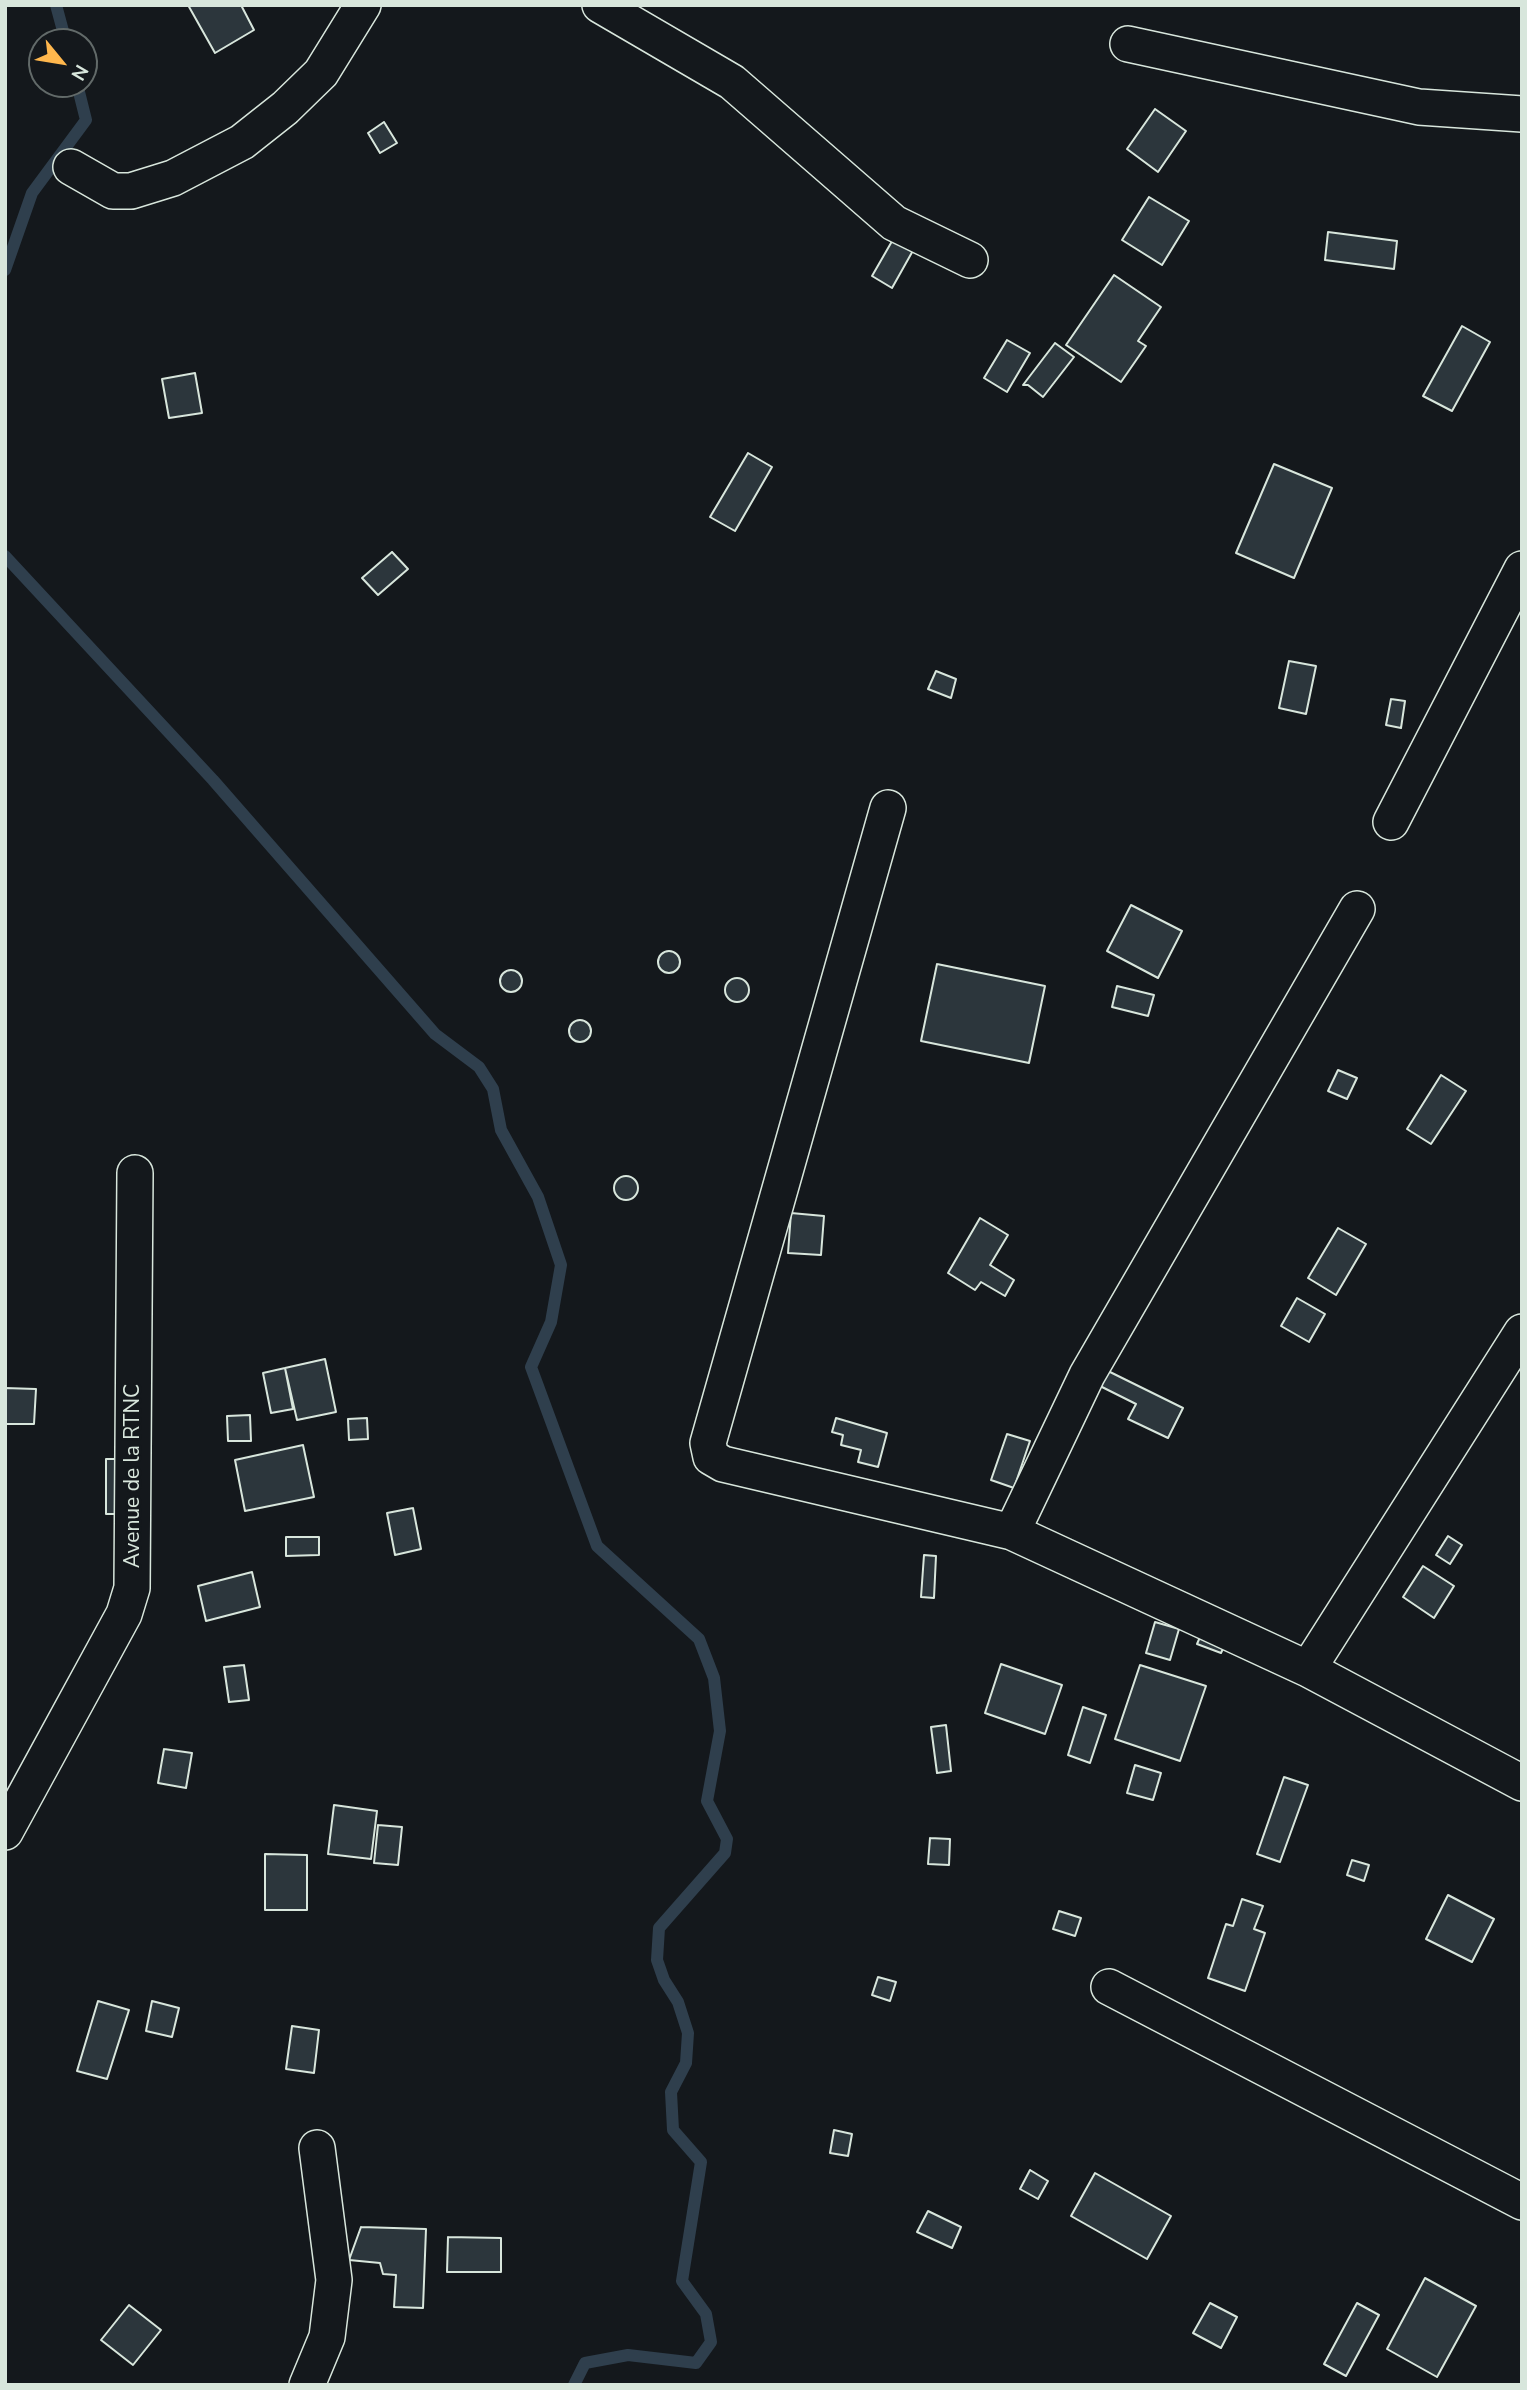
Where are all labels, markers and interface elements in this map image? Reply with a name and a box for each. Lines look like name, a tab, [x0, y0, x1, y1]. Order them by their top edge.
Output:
north arrow	[28, 28, 98, 98]
text: N	[65, 60, 94, 85]
street label: Avenue de la RTNC	[121, 1384, 147, 1568]

